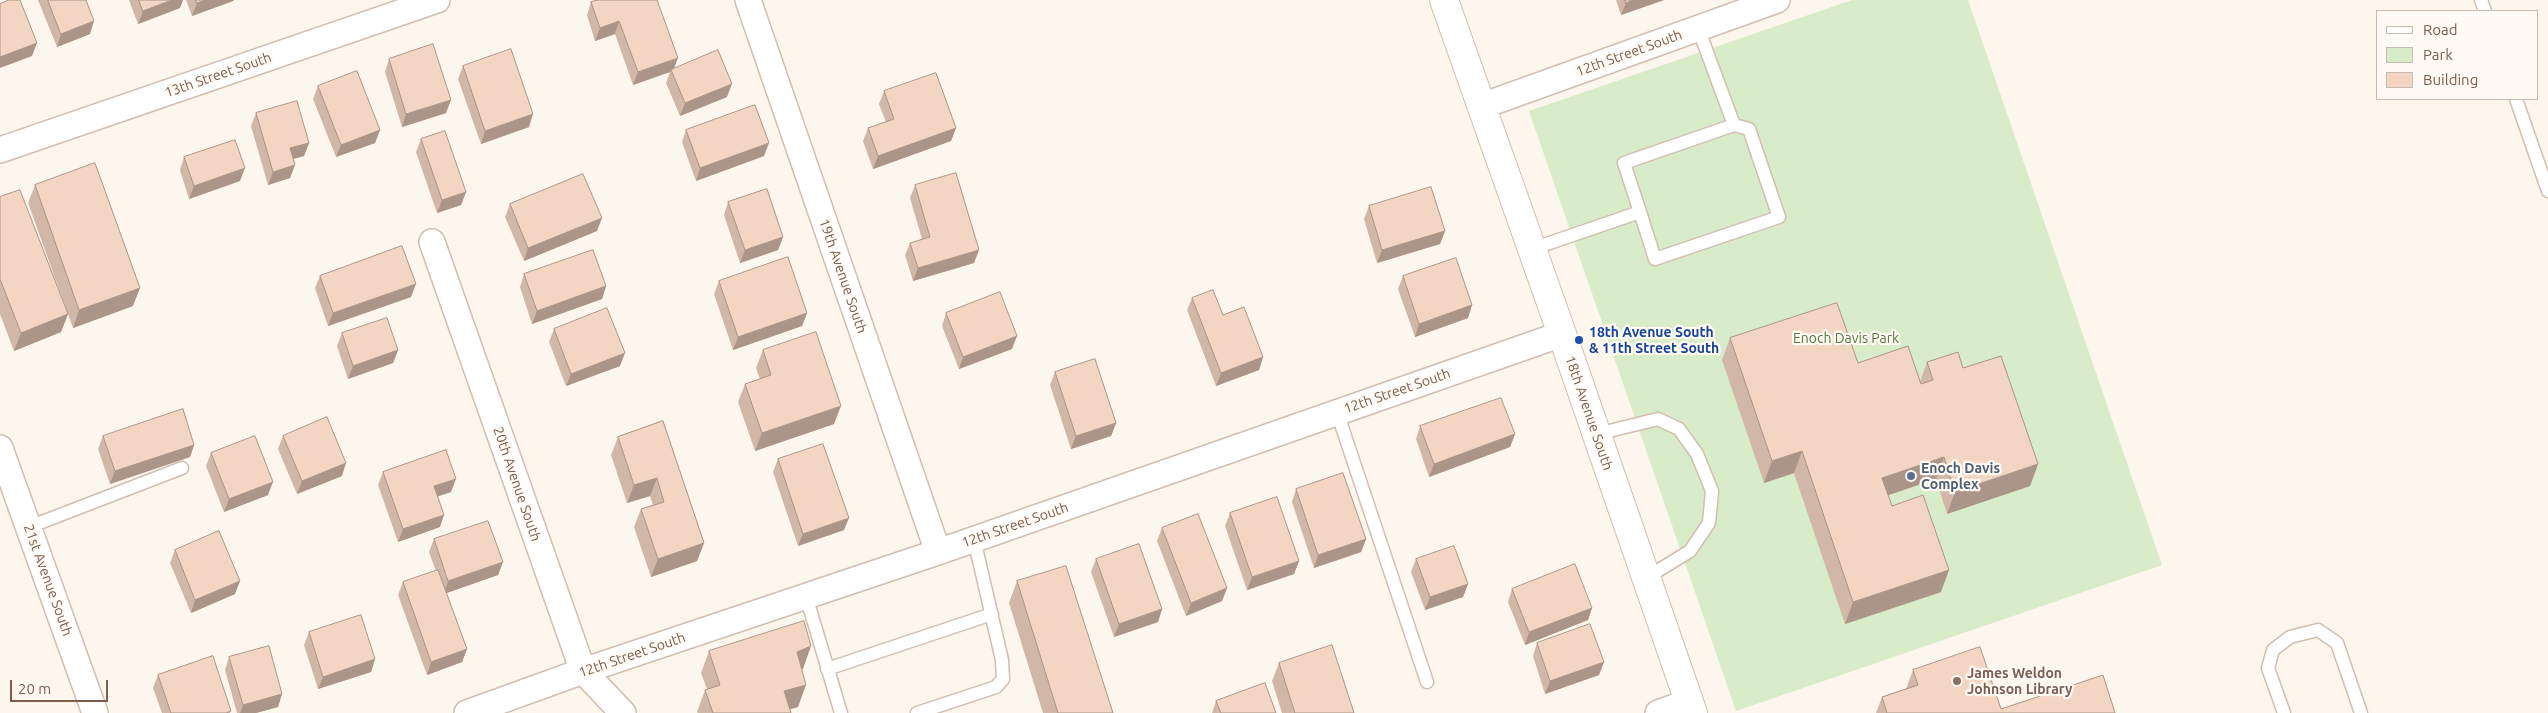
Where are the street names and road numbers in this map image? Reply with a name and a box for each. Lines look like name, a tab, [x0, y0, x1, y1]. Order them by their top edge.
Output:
street label: 12th Street South	[1574, 26, 1684, 80]
street label: 13th Street South	[162, 49, 274, 101]
street label: 19th Avenue South	[816, 217, 870, 335]
street label: 18th Avenue South	[1562, 354, 1616, 472]
street label: 12th Street South	[1341, 365, 1453, 417]
street label: 20th Avenue South	[490, 425, 544, 543]
street label: 12th Street South	[959, 499, 1071, 551]
street label: 21st Avenue South	[20, 522, 76, 638]
street label: 12th Street South	[576, 629, 688, 681]

